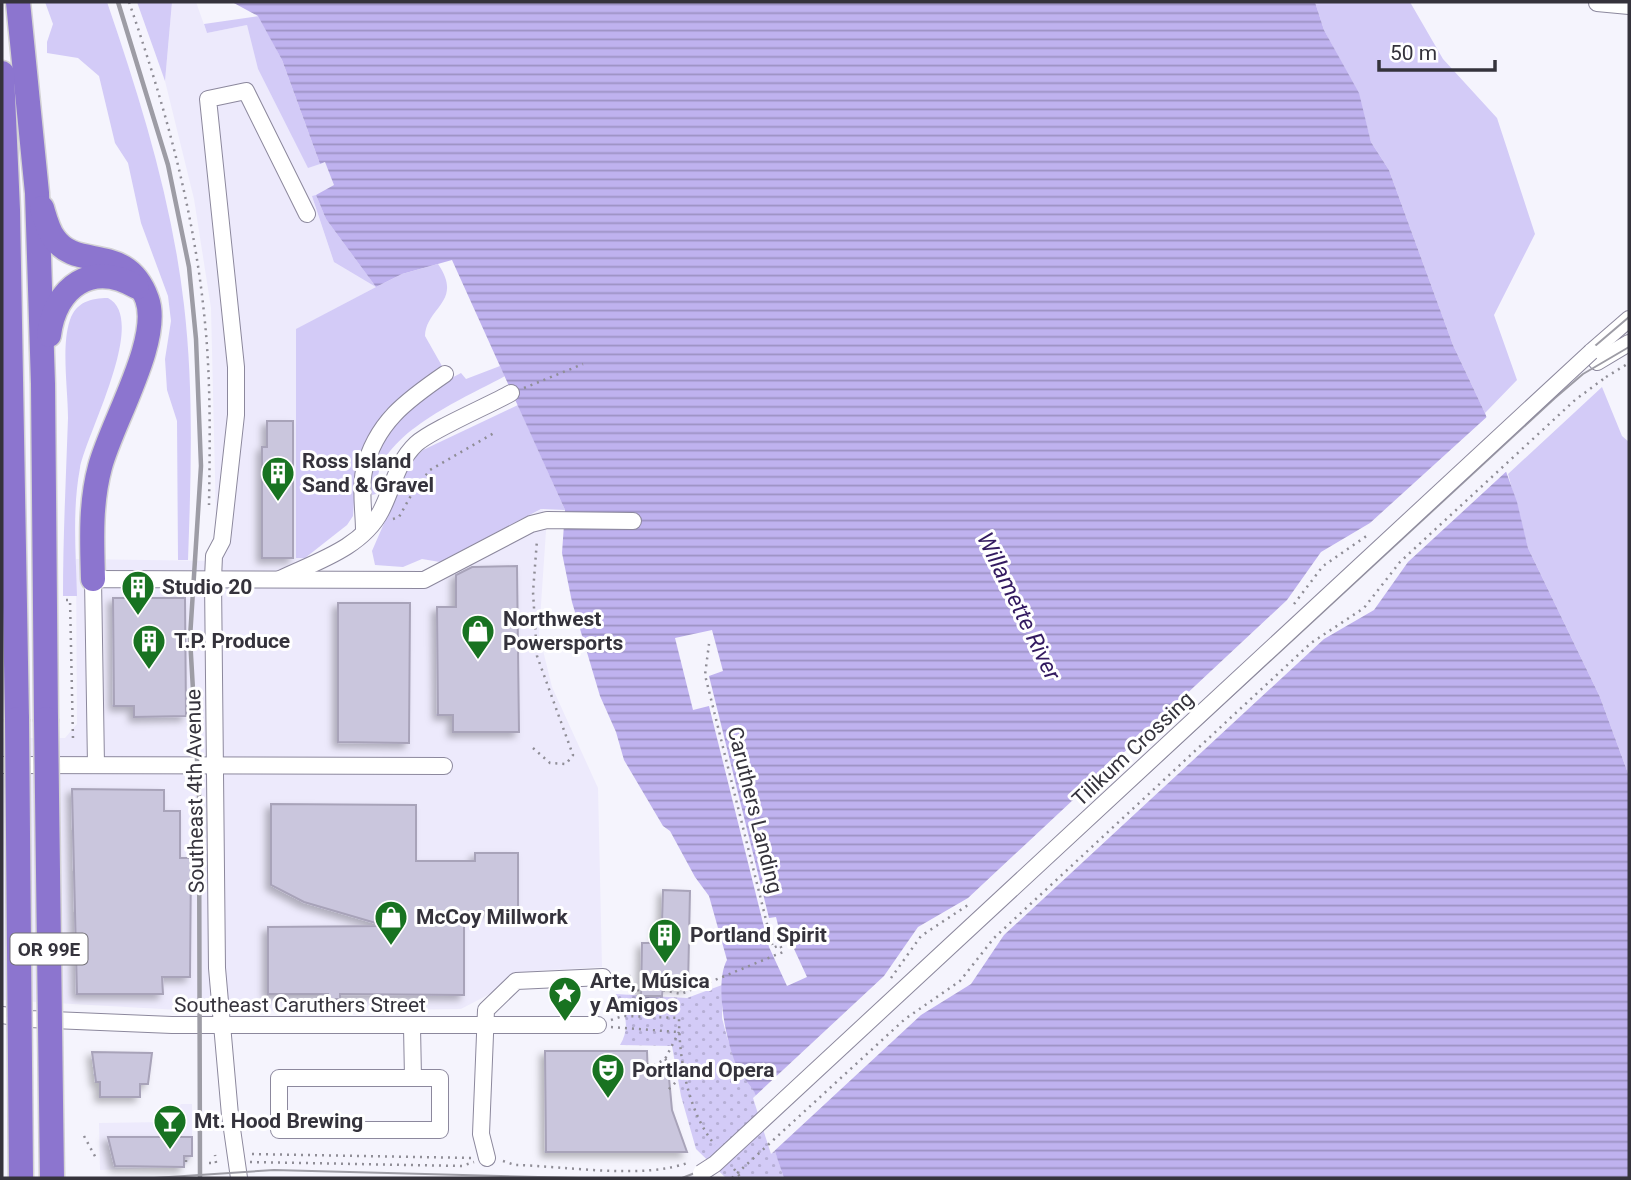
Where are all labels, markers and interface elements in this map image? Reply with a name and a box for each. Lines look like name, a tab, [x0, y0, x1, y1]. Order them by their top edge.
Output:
scale bar	[1379, 28, 1494, 72]
text: 50 m	[1390, 41, 1437, 65]
place label: Ross Island Sand & Gravel	[302, 449, 434, 497]
building icon: Ross Island Sand & Gravel	[259, 454, 297, 503]
water label: Willamette River	[971, 528, 1067, 686]
building icon: Studio 20	[119, 568, 157, 617]
place label: Studio 20	[162, 575, 252, 599]
place label: Northwest Powersports	[503, 607, 623, 655]
shop icon: Northwest Powersports	[459, 612, 497, 661]
building icon: T.P. Produce	[130, 622, 168, 671]
place label: T.P. Produce	[174, 629, 290, 653]
street label: Tilikum Crossing	[1068, 687, 1198, 811]
street label: Southeast 4th Avenue	[181, 689, 209, 893]
street label: Caruthers Landing	[723, 724, 787, 896]
shop icon: McCoy Millwork	[372, 898, 410, 947]
place label: McCoy Millwork	[416, 905, 569, 929]
building icon: Portland Spirit	[646, 916, 684, 965]
place label: Portland Spirit	[690, 923, 827, 947]
road number: OR 99E	[10, 934, 88, 965]
place label: Arte, Música y Amigos	[590, 969, 710, 1017]
place icon: Arte, Música y Amigos	[546, 974, 584, 1023]
street label: Southeast Caruthers Street	[174, 993, 426, 1017]
theatre icon: Portland Opera	[589, 1051, 627, 1100]
place label: Portland Opera	[632, 1058, 774, 1082]
bar icon: Mt. Hood Brewing	[151, 1102, 189, 1151]
place label: Mt. Hood Brewing	[194, 1109, 363, 1133]

